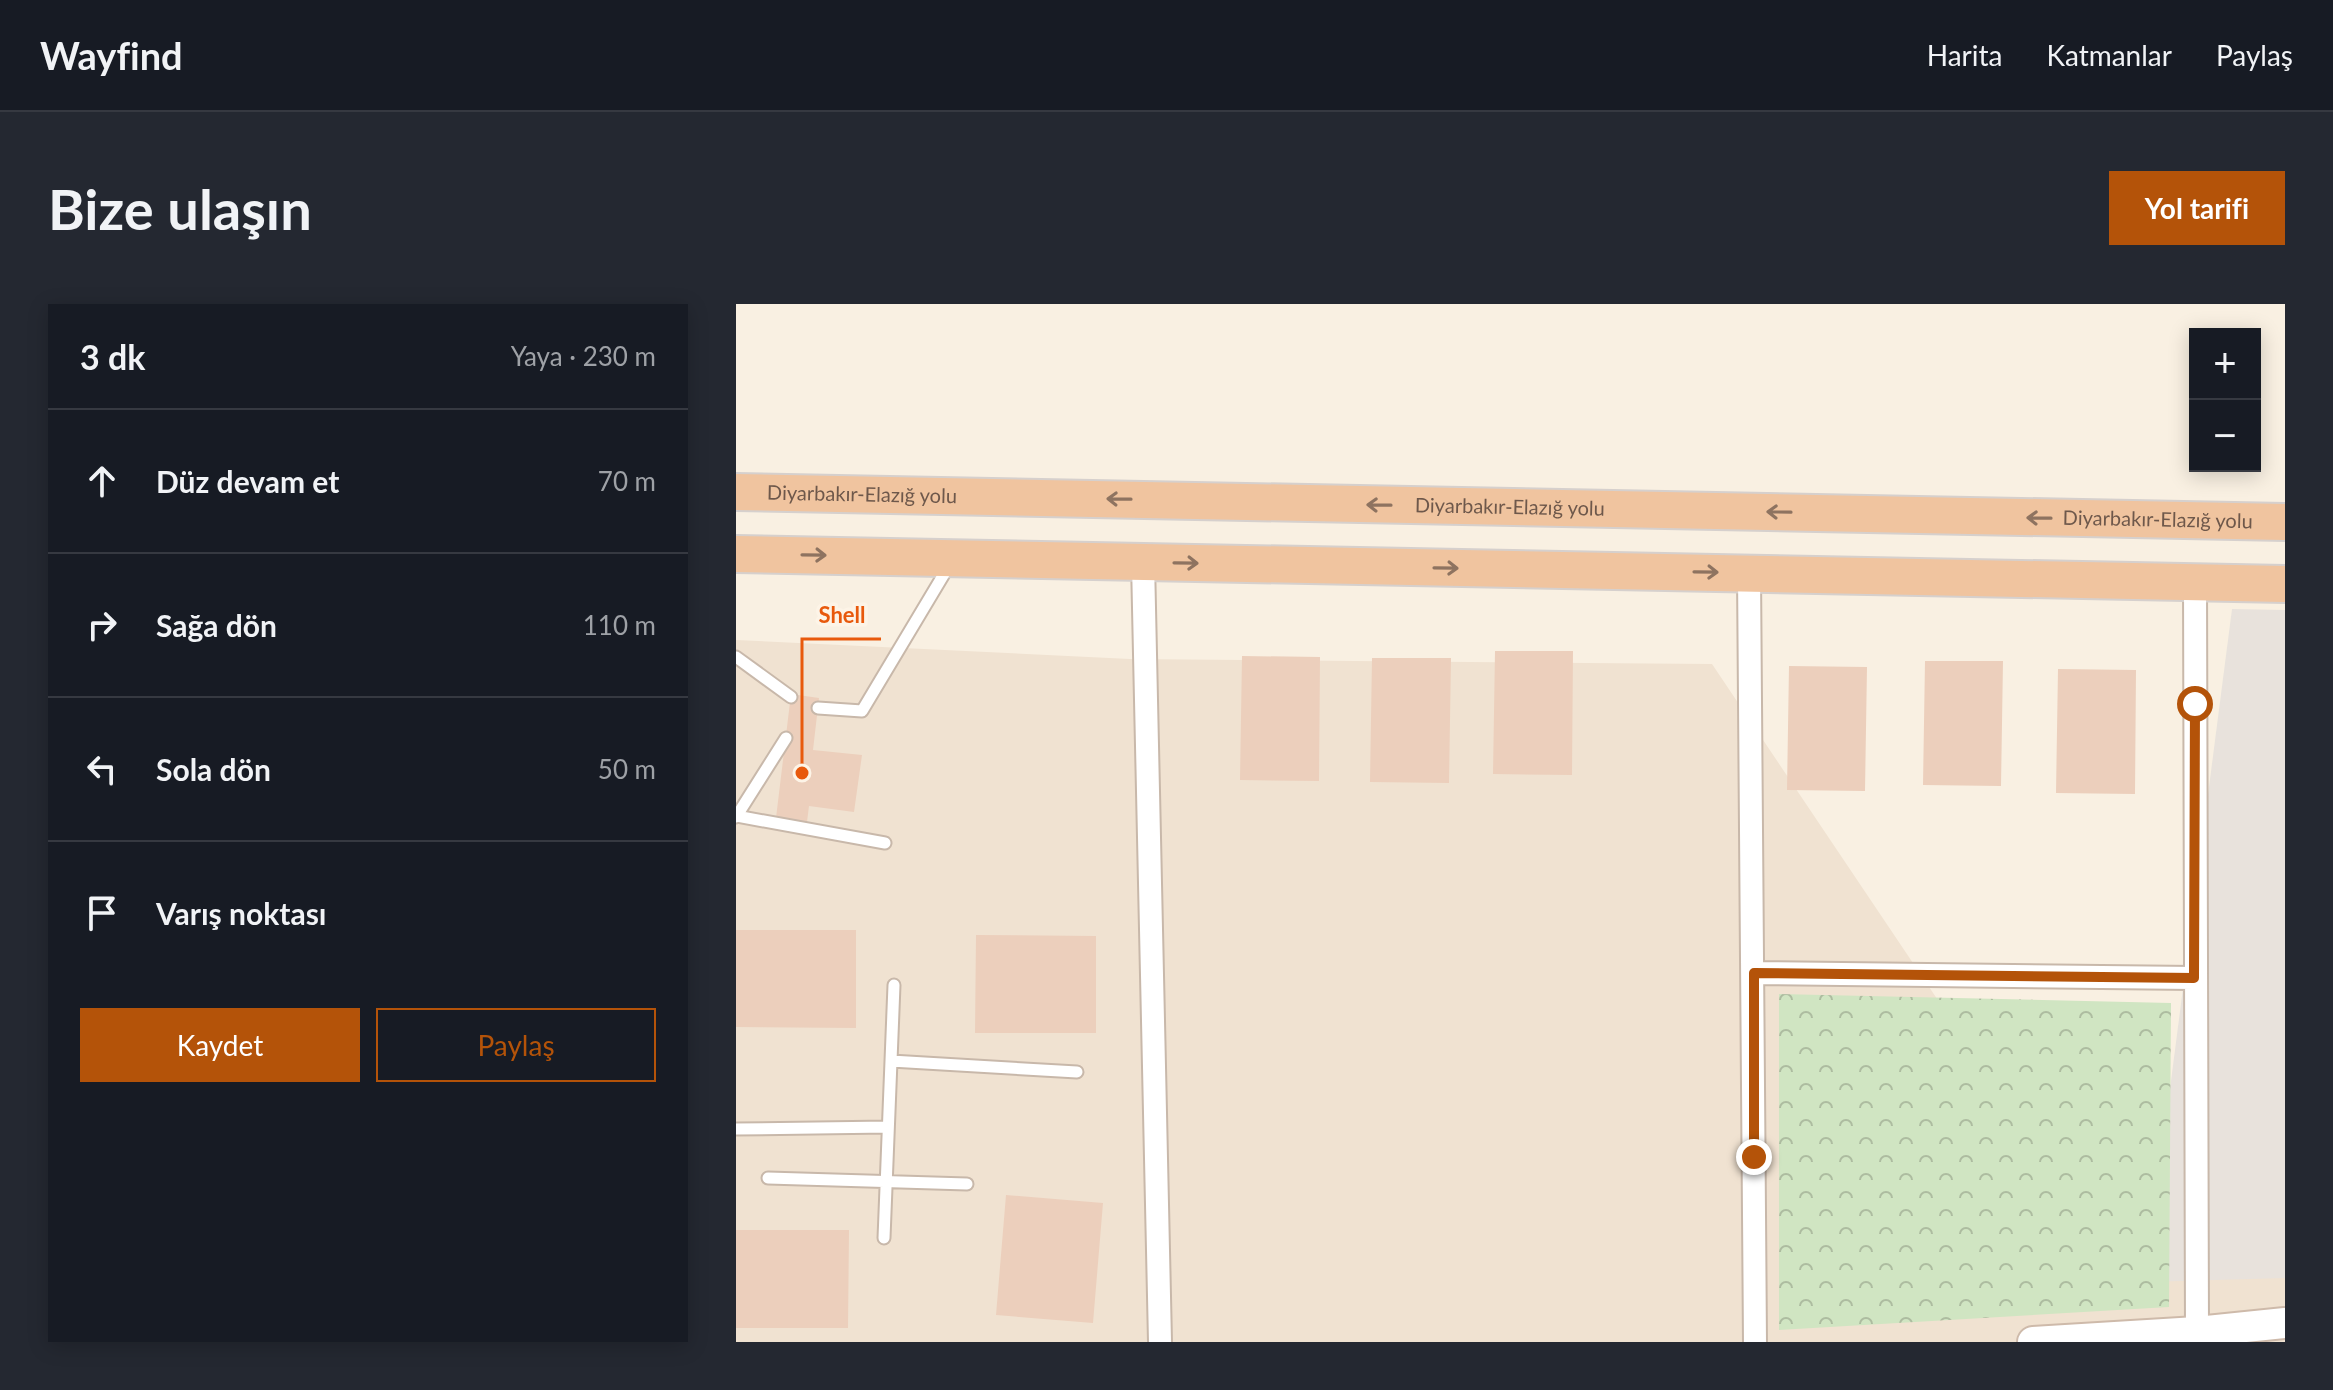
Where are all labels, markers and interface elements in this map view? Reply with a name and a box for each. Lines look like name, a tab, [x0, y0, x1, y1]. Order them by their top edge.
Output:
text: Wayfind	[40, 32, 183, 78]
text: Harita	[1927, 38, 2002, 72]
text: Katmanlar	[2046, 38, 2172, 72]
text: Paylaş	[2216, 38, 2293, 72]
button: Yol tarifi	[2109, 171, 2285, 245]
text: Bize ulaşın	[48, 175, 312, 242]
map controls	[2189, 328, 2261, 472]
button: +	[2189, 328, 2261, 400]
text: 3 dk	[80, 336, 145, 377]
text: Yaya · 230 m	[511, 340, 656, 372]
button: −	[2189, 400, 2261, 472]
icon: ahead	[80, 459, 124, 503]
text: Düz devam et	[156, 463, 339, 499]
text: 70 m	[598, 465, 656, 497]
street label: Diyarbakır-Elazığ yolu	[767, 480, 957, 507]
one-way arrow	[1106, 492, 1133, 507]
street label: Diyarbakır-Elazığ yolu	[1415, 492, 1605, 520]
one-way arrow	[1366, 497, 1393, 512]
one-way arrow	[1766, 505, 1793, 520]
street label: Diyarbakır-Elazığ yolu	[2063, 505, 2253, 532]
one-way arrow	[2026, 510, 2053, 525]
one-way arrow	[800, 548, 827, 563]
one-way arrow	[1172, 555, 1199, 570]
one-way arrow	[1432, 560, 1459, 575]
one-way arrow	[1692, 565, 1719, 580]
callout: Shell	[802, 593, 881, 639]
text: Shell	[818, 601, 866, 628]
icon: right	[80, 603, 124, 647]
text: Sağa dön	[156, 607, 277, 643]
text: 110 m	[583, 609, 656, 641]
route start	[2177, 686, 2213, 722]
icon: left	[80, 747, 124, 791]
text: Sola dön	[156, 751, 271, 787]
text: 50 m	[598, 753, 656, 785]
icon: arrive	[80, 891, 124, 935]
text: Varış noktası	[156, 895, 327, 931]
button: Kaydet	[80, 1008, 360, 1082]
button: Paylaş	[376, 1008, 656, 1082]
route end	[1736, 1139, 1772, 1175]

